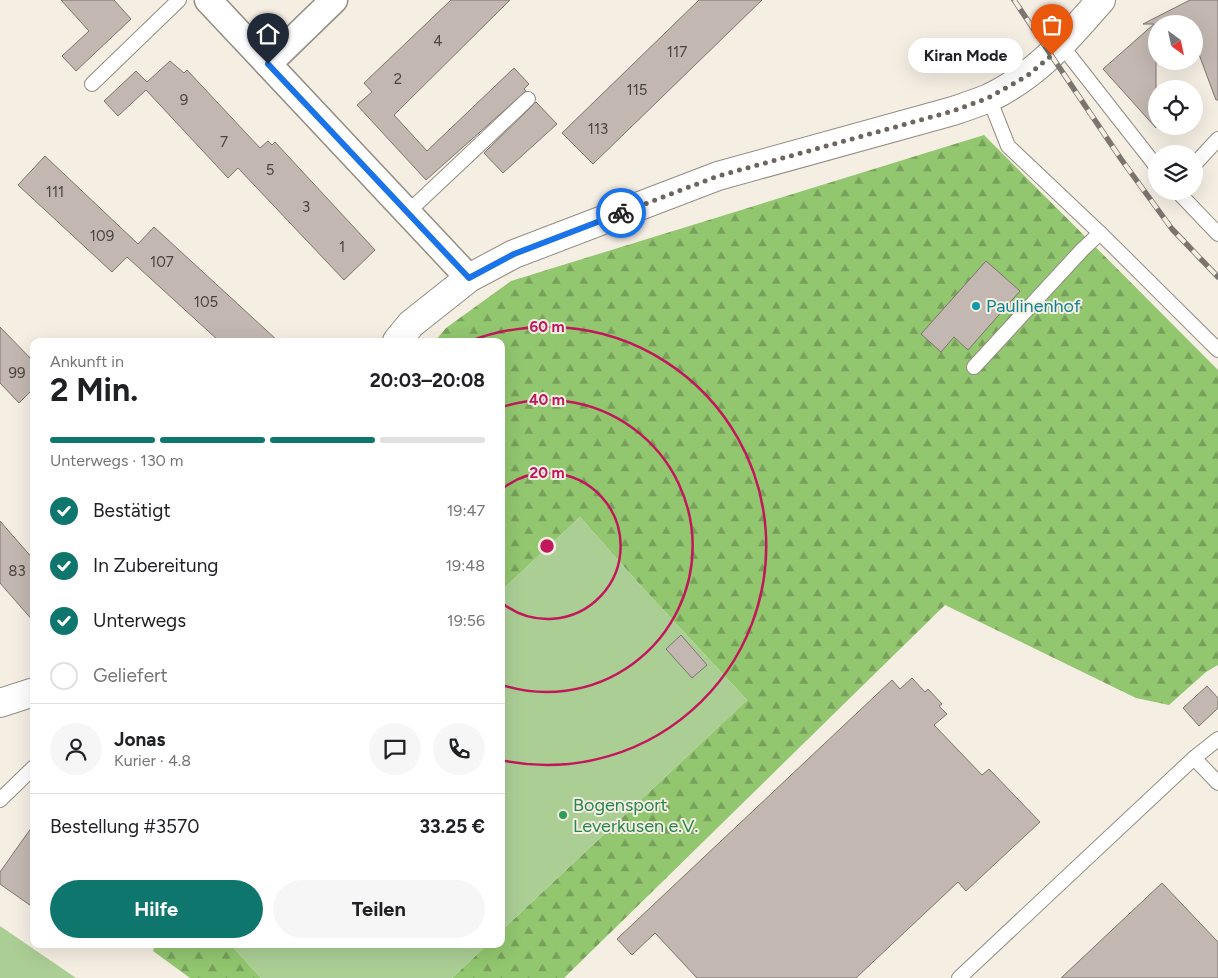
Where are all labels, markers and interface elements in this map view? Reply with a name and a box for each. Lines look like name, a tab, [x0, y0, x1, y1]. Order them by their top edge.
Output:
pin	[1031, 4, 1073, 55]
icon: bag	[1038, 11, 1066, 39]
pin	[247, 13, 289, 64]
north arrow	[1148, 15, 1202, 70]
map controls	[1148, 15, 1203, 200]
icon: home	[254, 20, 282, 48]
house number: 4	[433, 32, 443, 50]
callout: Kiran Mode	[907, 38, 1022, 72]
house number: 117	[667, 43, 687, 61]
text: Kiran Mode	[924, 46, 1007, 65]
house number: 2	[394, 70, 402, 88]
button: locate	[1148, 80, 1203, 135]
house number: 115	[626, 81, 648, 99]
house number: 9	[180, 91, 188, 109]
house number: 113	[588, 120, 608, 138]
house number: 7	[220, 133, 228, 151]
button: layers	[1148, 145, 1203, 200]
house number: 5	[266, 161, 274, 179]
house number: 111	[46, 183, 64, 201]
courier	[596, 188, 646, 238]
house number: 3	[302, 198, 310, 216]
icon: bike	[607, 199, 635, 227]
house number: 109	[90, 227, 114, 245]
house number: 1	[339, 238, 345, 256]
house number: 107	[150, 253, 174, 271]
house number: 105	[194, 293, 218, 311]
place label: Paulinenhof	[986, 295, 1081, 317]
marker: Paulinenhof	[970, 300, 982, 312]
text: 60 m	[529, 318, 565, 336]
text: Ankunft in	[50, 352, 124, 371]
house number: 99	[9, 364, 25, 382]
text: 20:03–20:08	[370, 369, 485, 392]
text: 2 Min.	[50, 371, 138, 409]
text: 40 m	[529, 391, 565, 409]
text: Unterwegs · 130 m	[50, 451, 183, 470]
text: 20 m	[529, 464, 565, 482]
icon: check	[50, 497, 78, 525]
text: Bestätigt	[93, 499, 171, 522]
text: 19:47	[447, 501, 485, 520]
centre of rings	[538, 537, 556, 555]
icon: check	[50, 552, 78, 580]
text: In Zubereitung	[93, 554, 218, 577]
text: 19:48	[446, 556, 485, 575]
house number: 83	[8, 562, 26, 580]
icon: check	[50, 607, 78, 635]
text: Unterwegs	[93, 609, 186, 632]
text: 19:56	[447, 611, 485, 630]
text: Geliefert	[93, 664, 168, 687]
button: person	[50, 723, 102, 775]
button: chat	[369, 723, 421, 775]
button: phone	[433, 723, 485, 775]
text: Jonas	[114, 728, 165, 751]
text: Kurier · 4.8	[114, 751, 191, 770]
place label: Bogensport Leverkusen e.V.	[573, 794, 698, 837]
marker: Bogensport Leverkusen e.V.	[557, 809, 569, 821]
text: Bestellung #3570	[50, 815, 199, 838]
text: 33.25 €	[419, 815, 485, 838]
button: Hilfe	[50, 880, 263, 938]
button: Teilen	[273, 880, 485, 938]

